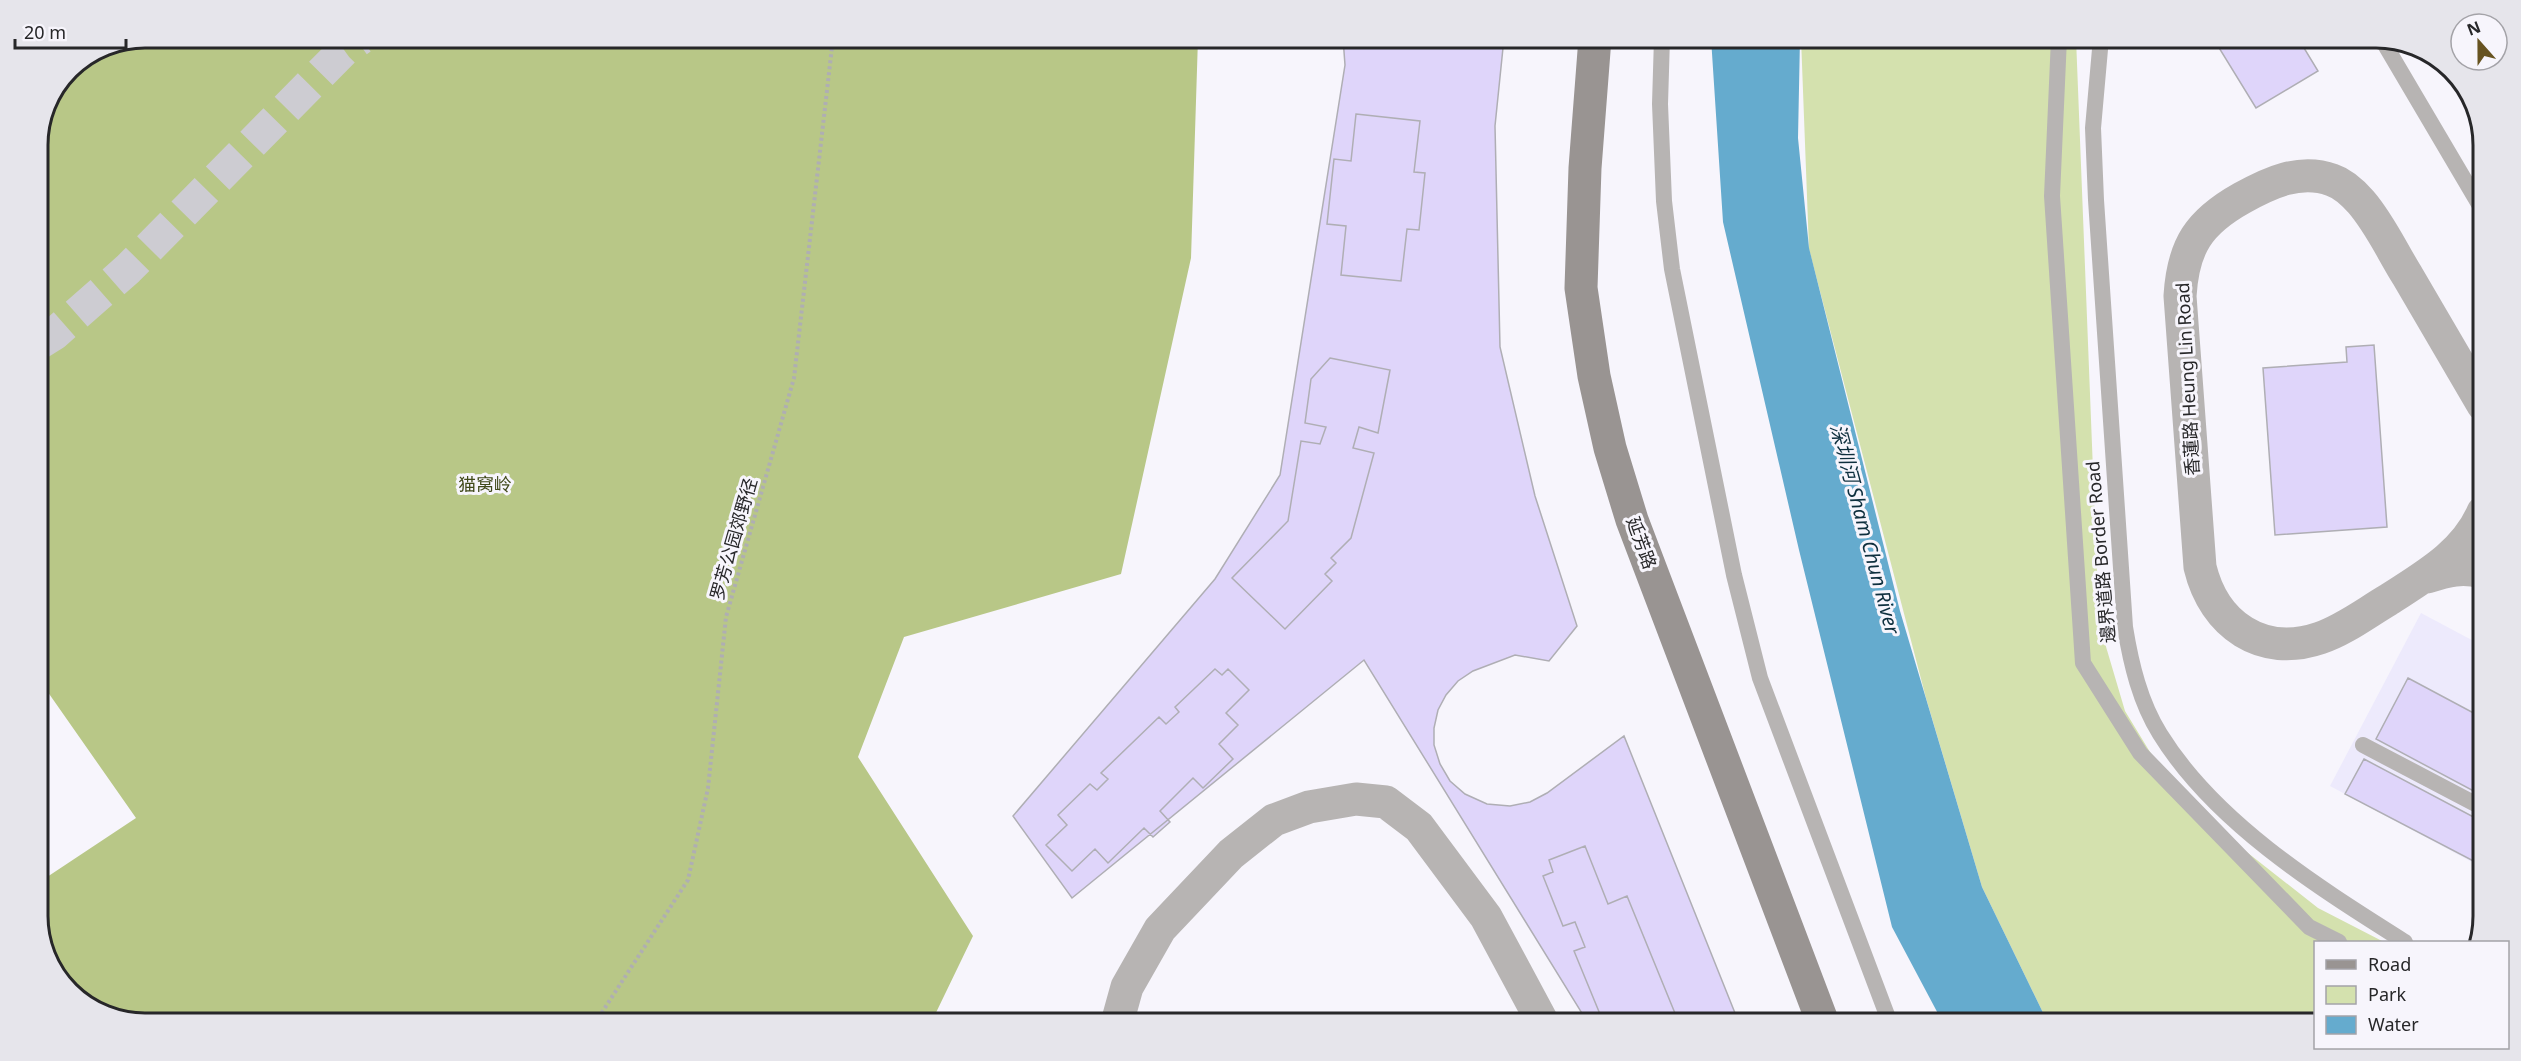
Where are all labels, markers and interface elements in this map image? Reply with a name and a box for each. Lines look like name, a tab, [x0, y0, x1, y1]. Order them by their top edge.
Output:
scale bar	[15, 12, 126, 50]
north arrow	[2449, 12, 2509, 72]
text: N	[2464, 15, 2484, 41]
text: 20 m	[24, 20, 66, 44]
street label: 香蓮路 Heung Lin Road	[2170, 282, 2204, 476]
water label: 深圳河 Sham Chun River	[1824, 421, 1907, 638]
street label: 邊界道路 Border Road	[2080, 460, 2120, 644]
park label: 猫窝岭	[458, 472, 512, 496]
street label: 罗芳公园郊野径	[704, 475, 762, 603]
street label: 延芳路	[1621, 513, 1662, 572]
legend	[2314, 941, 2509, 1049]
text: Road	[2368, 952, 2411, 976]
text: Park	[2368, 982, 2406, 1006]
text: Water	[2368, 1012, 2419, 1036]

